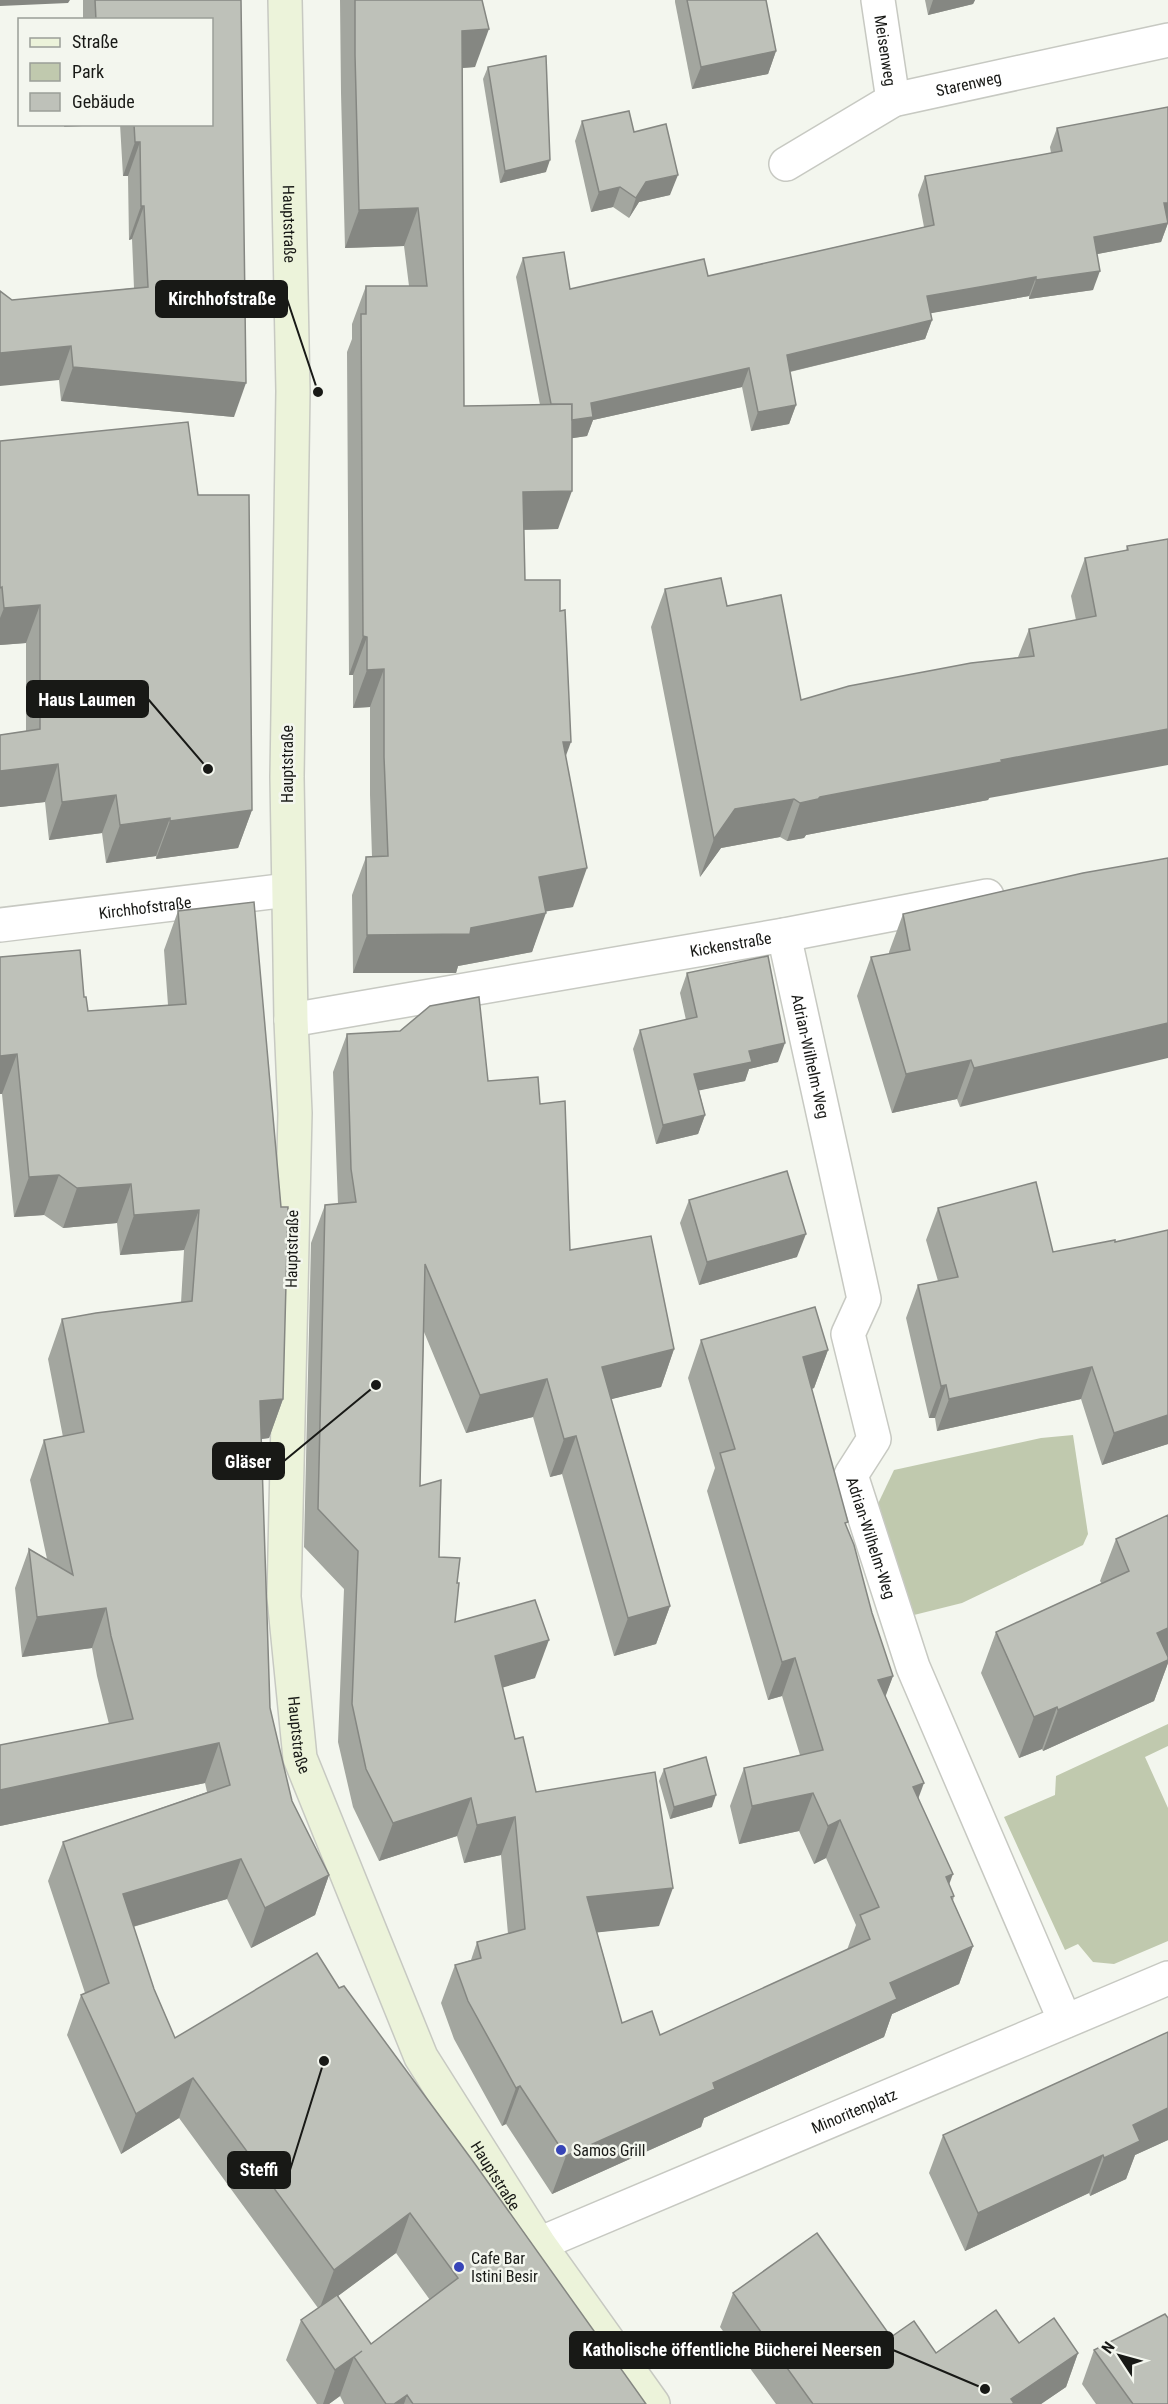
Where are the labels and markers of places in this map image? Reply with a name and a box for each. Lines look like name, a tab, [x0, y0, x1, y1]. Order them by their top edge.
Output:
callout: Kirchhofstraße	[156, 281, 287, 317]
callout: Haus Laumen	[27, 681, 148, 717]
callout: Gläser	[213, 1443, 284, 1479]
place label: Samos Grill	[573, 2141, 645, 2160]
marker: Samos Grill	[554, 2143, 568, 2157]
callout: Steffi	[228, 2152, 290, 2188]
place label: Cafe Bar Istini Besir	[471, 2249, 538, 2286]
marker: Cafe Bar Istini Besir	[452, 2260, 466, 2274]
callout: Katholische öffentliche Bücherei Neersen	[570, 2332, 893, 2368]

